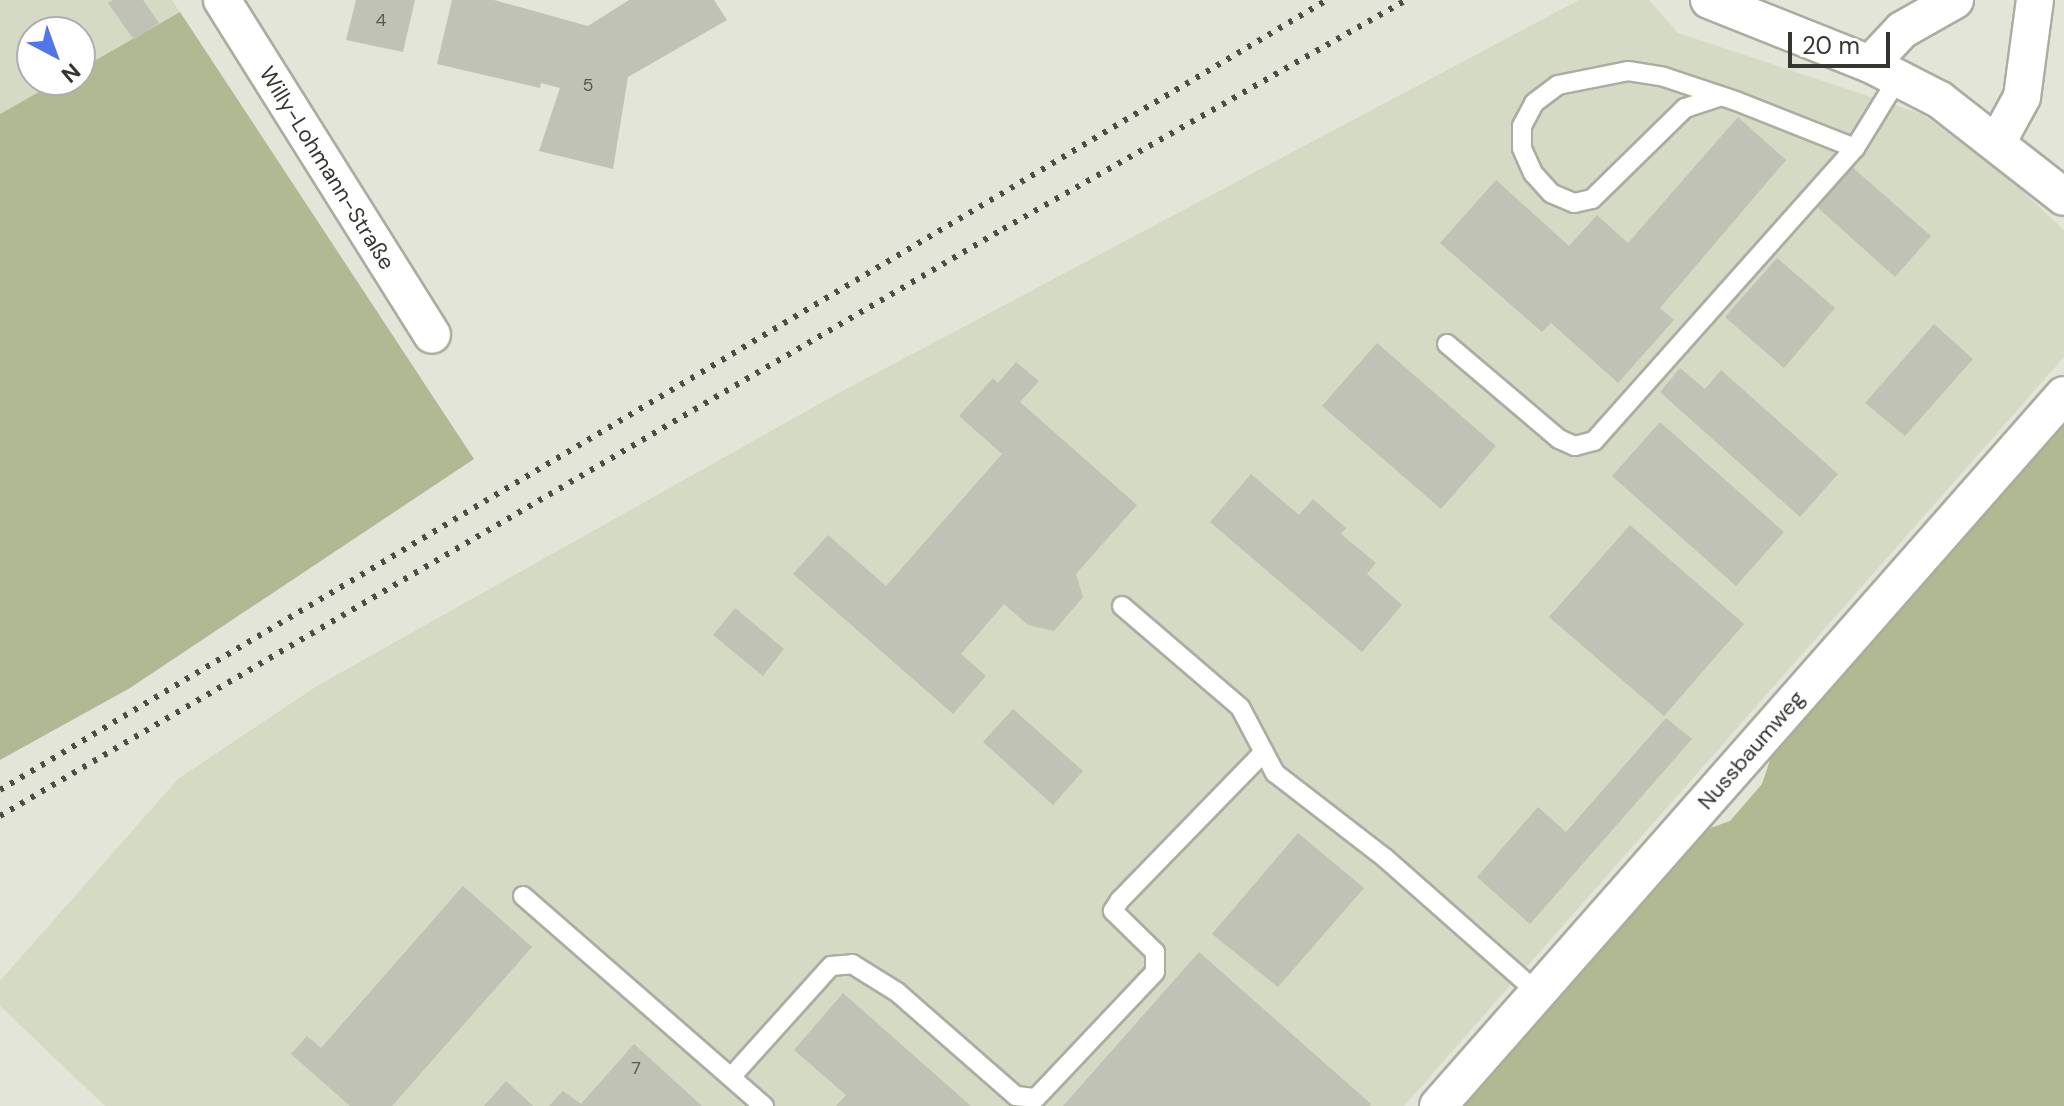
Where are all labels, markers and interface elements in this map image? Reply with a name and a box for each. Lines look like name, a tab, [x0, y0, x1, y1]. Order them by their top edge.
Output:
house number: 4	[376, 9, 386, 31]
north arrow	[16, 16, 96, 96]
scale bar	[1792, 16, 1894, 66]
text: 20 m	[1802, 30, 1860, 61]
text: N	[55, 57, 86, 89]
street label: Willy-Lohmann-Straße	[254, 62, 400, 274]
house number: 5	[583, 74, 593, 96]
street label: Nussbaumweg	[1692, 685, 1810, 815]
house number: 7	[631, 1057, 641, 1079]

